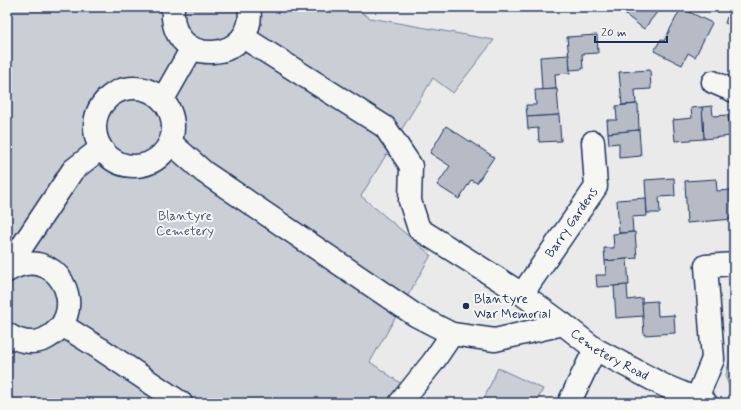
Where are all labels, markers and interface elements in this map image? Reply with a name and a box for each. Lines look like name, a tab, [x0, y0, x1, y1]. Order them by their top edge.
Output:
scale bar	[595, 18, 667, 44]
text: 20 m	[601, 25, 627, 41]
street label: Barry Gardens	[541, 184, 602, 261]
park label: Blantyre Cemetery	[156, 208, 214, 240]
place label: Blantyre War Memorial	[474, 291, 551, 323]
marker: Blantyre War Memorial	[461, 301, 471, 311]
street label: Cemetery Road	[567, 325, 652, 384]

